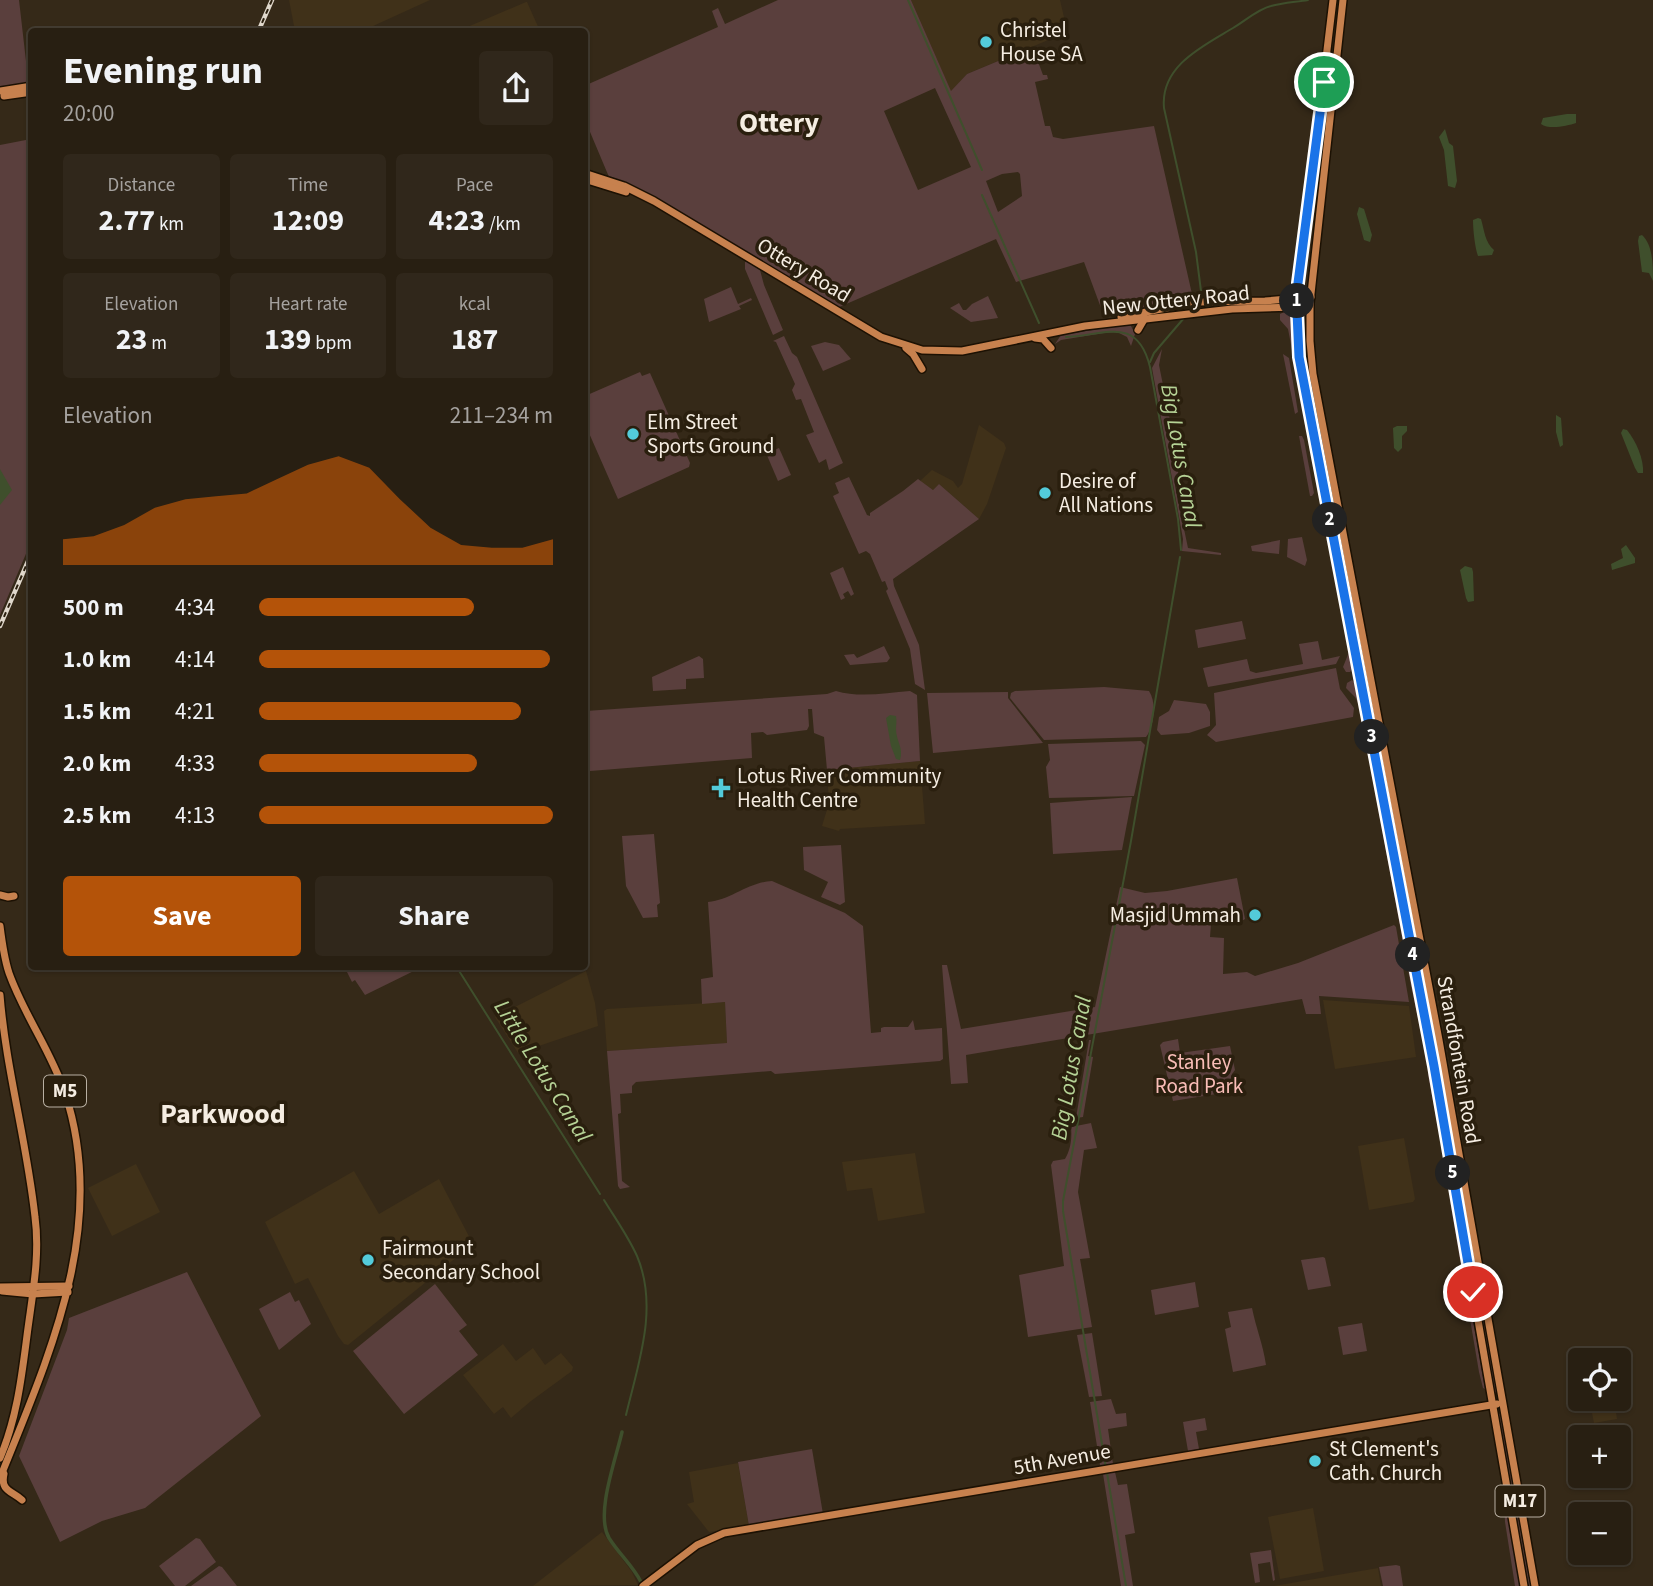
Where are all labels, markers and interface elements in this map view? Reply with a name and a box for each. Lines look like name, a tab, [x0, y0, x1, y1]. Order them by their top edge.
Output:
place label: Christel House SA	[1000, 15, 1083, 69]
marker: Christel House SA	[978, 34, 994, 50]
text: Evening run	[63, 44, 263, 98]
button: share	[479, 51, 553, 125]
pin	[1294, 52, 1354, 112]
icon: arrive	[1305, 63, 1343, 101]
text: 20:00	[63, 97, 114, 130]
district label: Ottery	[739, 103, 819, 143]
text: Distance	[108, 172, 175, 199]
text: Time	[288, 172, 328, 199]
text: Pace	[456, 172, 493, 199]
text: 2.77	[99, 199, 155, 242]
text: 12:09	[272, 199, 344, 242]
text: 4:23	[429, 199, 485, 242]
text: km	[155, 211, 184, 238]
text: /km	[485, 211, 521, 238]
street label: Ottery Road	[751, 230, 857, 310]
street label: New Ottery Road	[1101, 277, 1251, 323]
pin: 1	[1280, 284, 1314, 318]
text: 1	[1291, 287, 1302, 314]
text: Elevation	[104, 291, 178, 318]
text: Heart rate	[268, 291, 347, 318]
text: kcal	[459, 291, 491, 318]
text: 23	[116, 318, 147, 361]
text: 139	[264, 318, 311, 361]
text: 187	[451, 318, 498, 361]
text: m	[147, 330, 167, 357]
text: bpm	[311, 330, 352, 357]
water label: Big Lotus Canal	[1152, 381, 1210, 531]
text: Elevation	[63, 399, 153, 432]
text: 211–234 m	[450, 399, 553, 432]
place label: Elm Street Sports Ground	[647, 407, 774, 461]
marker: Elm Street Sports Ground	[625, 426, 641, 442]
place label: Desire of All Nations	[1059, 466, 1153, 520]
marker: Desire of All Nations	[1037, 485, 1053, 501]
pin: 2	[1312, 503, 1348, 538]
text: 2	[1324, 506, 1335, 533]
text: 500 m	[63, 591, 124, 624]
text: 4:34	[175, 591, 215, 624]
text: 1.0 km	[63, 643, 131, 676]
text: 4:14	[175, 643, 215, 676]
text: 1.5 km	[63, 695, 131, 728]
text: 4:21	[175, 695, 215, 728]
pin: 3	[1354, 720, 1390, 754]
text: 3	[1366, 723, 1377, 750]
text: 2.0 km	[63, 747, 131, 780]
text: 4:33	[175, 747, 215, 780]
place label: Lotus River Community Health Centre	[737, 761, 942, 815]
marker: Lotus River Community Health Centre	[711, 778, 731, 798]
text: 2.5 km	[63, 799, 131, 832]
text: 4:13	[175, 799, 215, 832]
button: Save	[63, 876, 301, 956]
button: Share	[315, 876, 553, 956]
place label: Masjid Ummah	[1110, 900, 1241, 930]
marker: Masjid Ummah	[1247, 907, 1263, 923]
pin: 4	[1396, 937, 1430, 972]
text: 4	[1407, 941, 1418, 968]
street label: Strandfontein Road	[1429, 974, 1489, 1146]
water label: Little Lotus Canal	[486, 993, 600, 1149]
water label: Big Lotus Canal	[1042, 993, 1100, 1143]
park label: Stanley Road Park	[1155, 1047, 1244, 1101]
road number: M5	[44, 1076, 86, 1106]
district label: Parkwood	[160, 1094, 286, 1134]
pin: 5	[1436, 1156, 1470, 1190]
text: 5	[1447, 1159, 1458, 1186]
place label: Fairmount Secondary School	[382, 1233, 540, 1287]
marker: Fairmount Secondary School	[360, 1252, 376, 1268]
pin	[1443, 1262, 1503, 1322]
icon: check	[1454, 1273, 1492, 1311]
map controls	[1568, 1348, 1631, 1565]
button: locate	[1568, 1348, 1631, 1411]
button: +	[1568, 1425, 1631, 1488]
place label: St Clement's Cath. Church	[1329, 1434, 1442, 1488]
street label: 5th Avenue	[1011, 1436, 1113, 1482]
marker: St Clement's Cath. Church	[1307, 1453, 1323, 1469]
road number: M17	[1496, 1485, 1544, 1516]
button: −	[1568, 1502, 1631, 1565]

